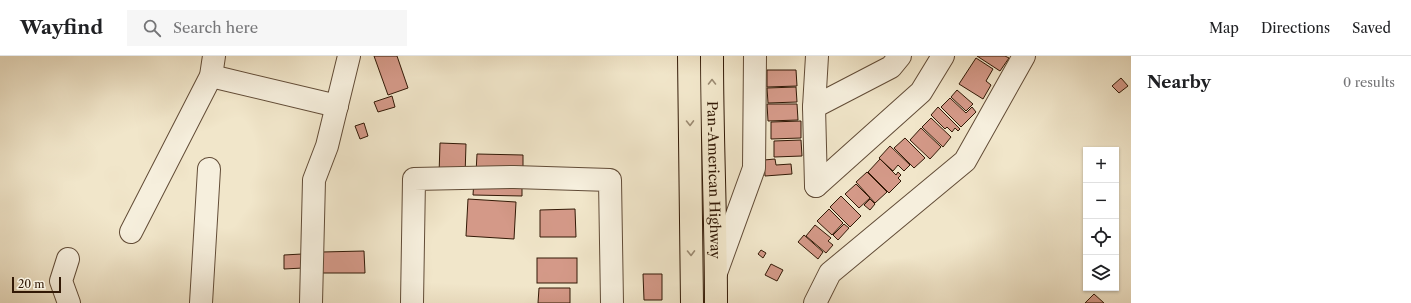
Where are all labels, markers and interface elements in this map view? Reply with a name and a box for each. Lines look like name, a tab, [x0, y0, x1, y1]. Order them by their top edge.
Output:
search box	[127, 10, 407, 46]
text: Wayfind	[20, 16, 103, 39]
icon: search	[141, 17, 163, 39]
text: Search here	[173, 18, 258, 37]
text: Map	[1209, 19, 1239, 37]
text: Directions	[1261, 19, 1330, 37]
text: Saved	[1352, 19, 1391, 37]
text: Nearby	[1147, 72, 1211, 92]
text: 0 results	[1343, 74, 1395, 90]
one-way arrow	[708, 79, 716, 85]
street label: Pan-American Highway	[703, 101, 725, 259]
one-way arrow	[686, 120, 694, 126]
map controls	[1083, 147, 1119, 291]
button: +	[1083, 147, 1119, 183]
button: −	[1083, 183, 1119, 219]
button: locate	[1083, 219, 1119, 255]
one-way arrow	[687, 250, 695, 256]
button: layers	[1083, 255, 1119, 291]
scale bar	[12, 275, 61, 294]
text: 20 m	[18, 277, 44, 291]

